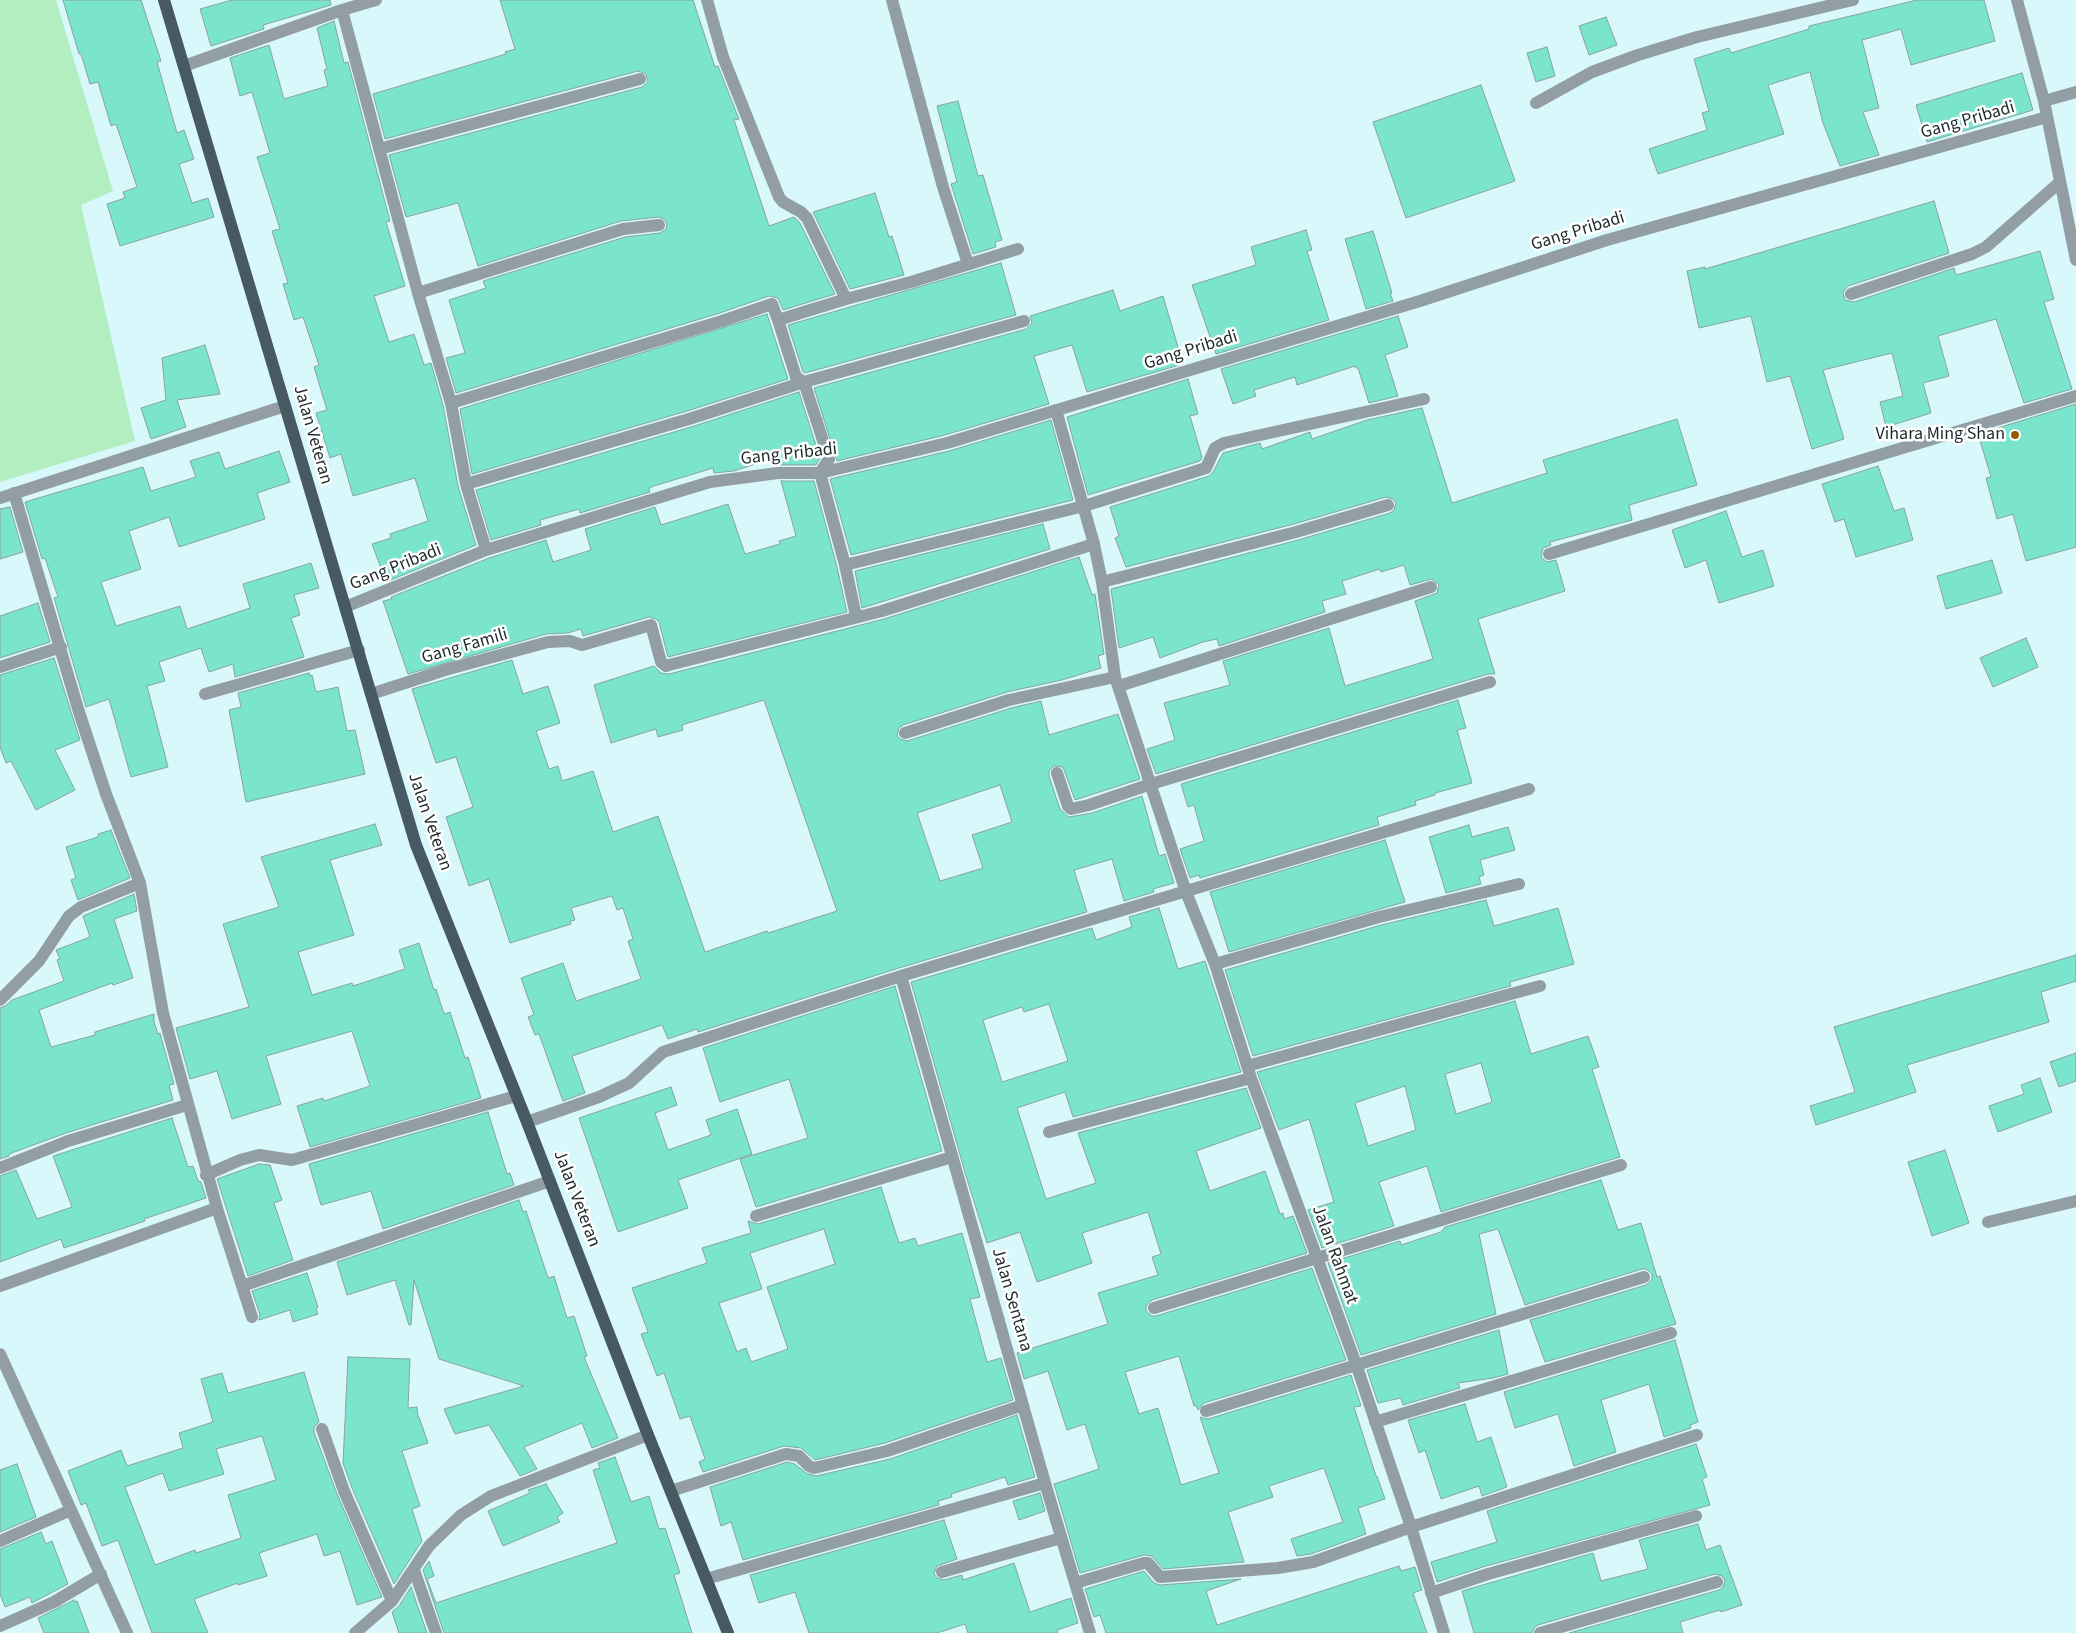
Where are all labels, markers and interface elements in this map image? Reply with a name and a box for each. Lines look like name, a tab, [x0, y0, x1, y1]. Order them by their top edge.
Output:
street label: Gang Pribadi	[1919, 97, 2017, 145]
street label: Gang Pribadi	[1529, 208, 1627, 256]
street label: Gang Pribadi	[1142, 327, 1240, 375]
street label: Jalan Veteran	[288, 383, 336, 487]
place label: Vihara Ming Shan	[1876, 424, 2005, 446]
marker: Vihara Ming Shan	[2009, 429, 2021, 441]
street label: Gang Pribadi	[740, 439, 838, 471]
street label: Gang Pribadi	[347, 540, 445, 596]
street label: Gang Famili	[420, 624, 510, 670]
street label: Jalan Veteran	[402, 770, 456, 874]
street label: Jalan Veteran	[548, 1147, 604, 1251]
street label: Jalan Rahmat	[1306, 1203, 1362, 1307]
street label: Jalan Sentana	[986, 1246, 1036, 1354]

